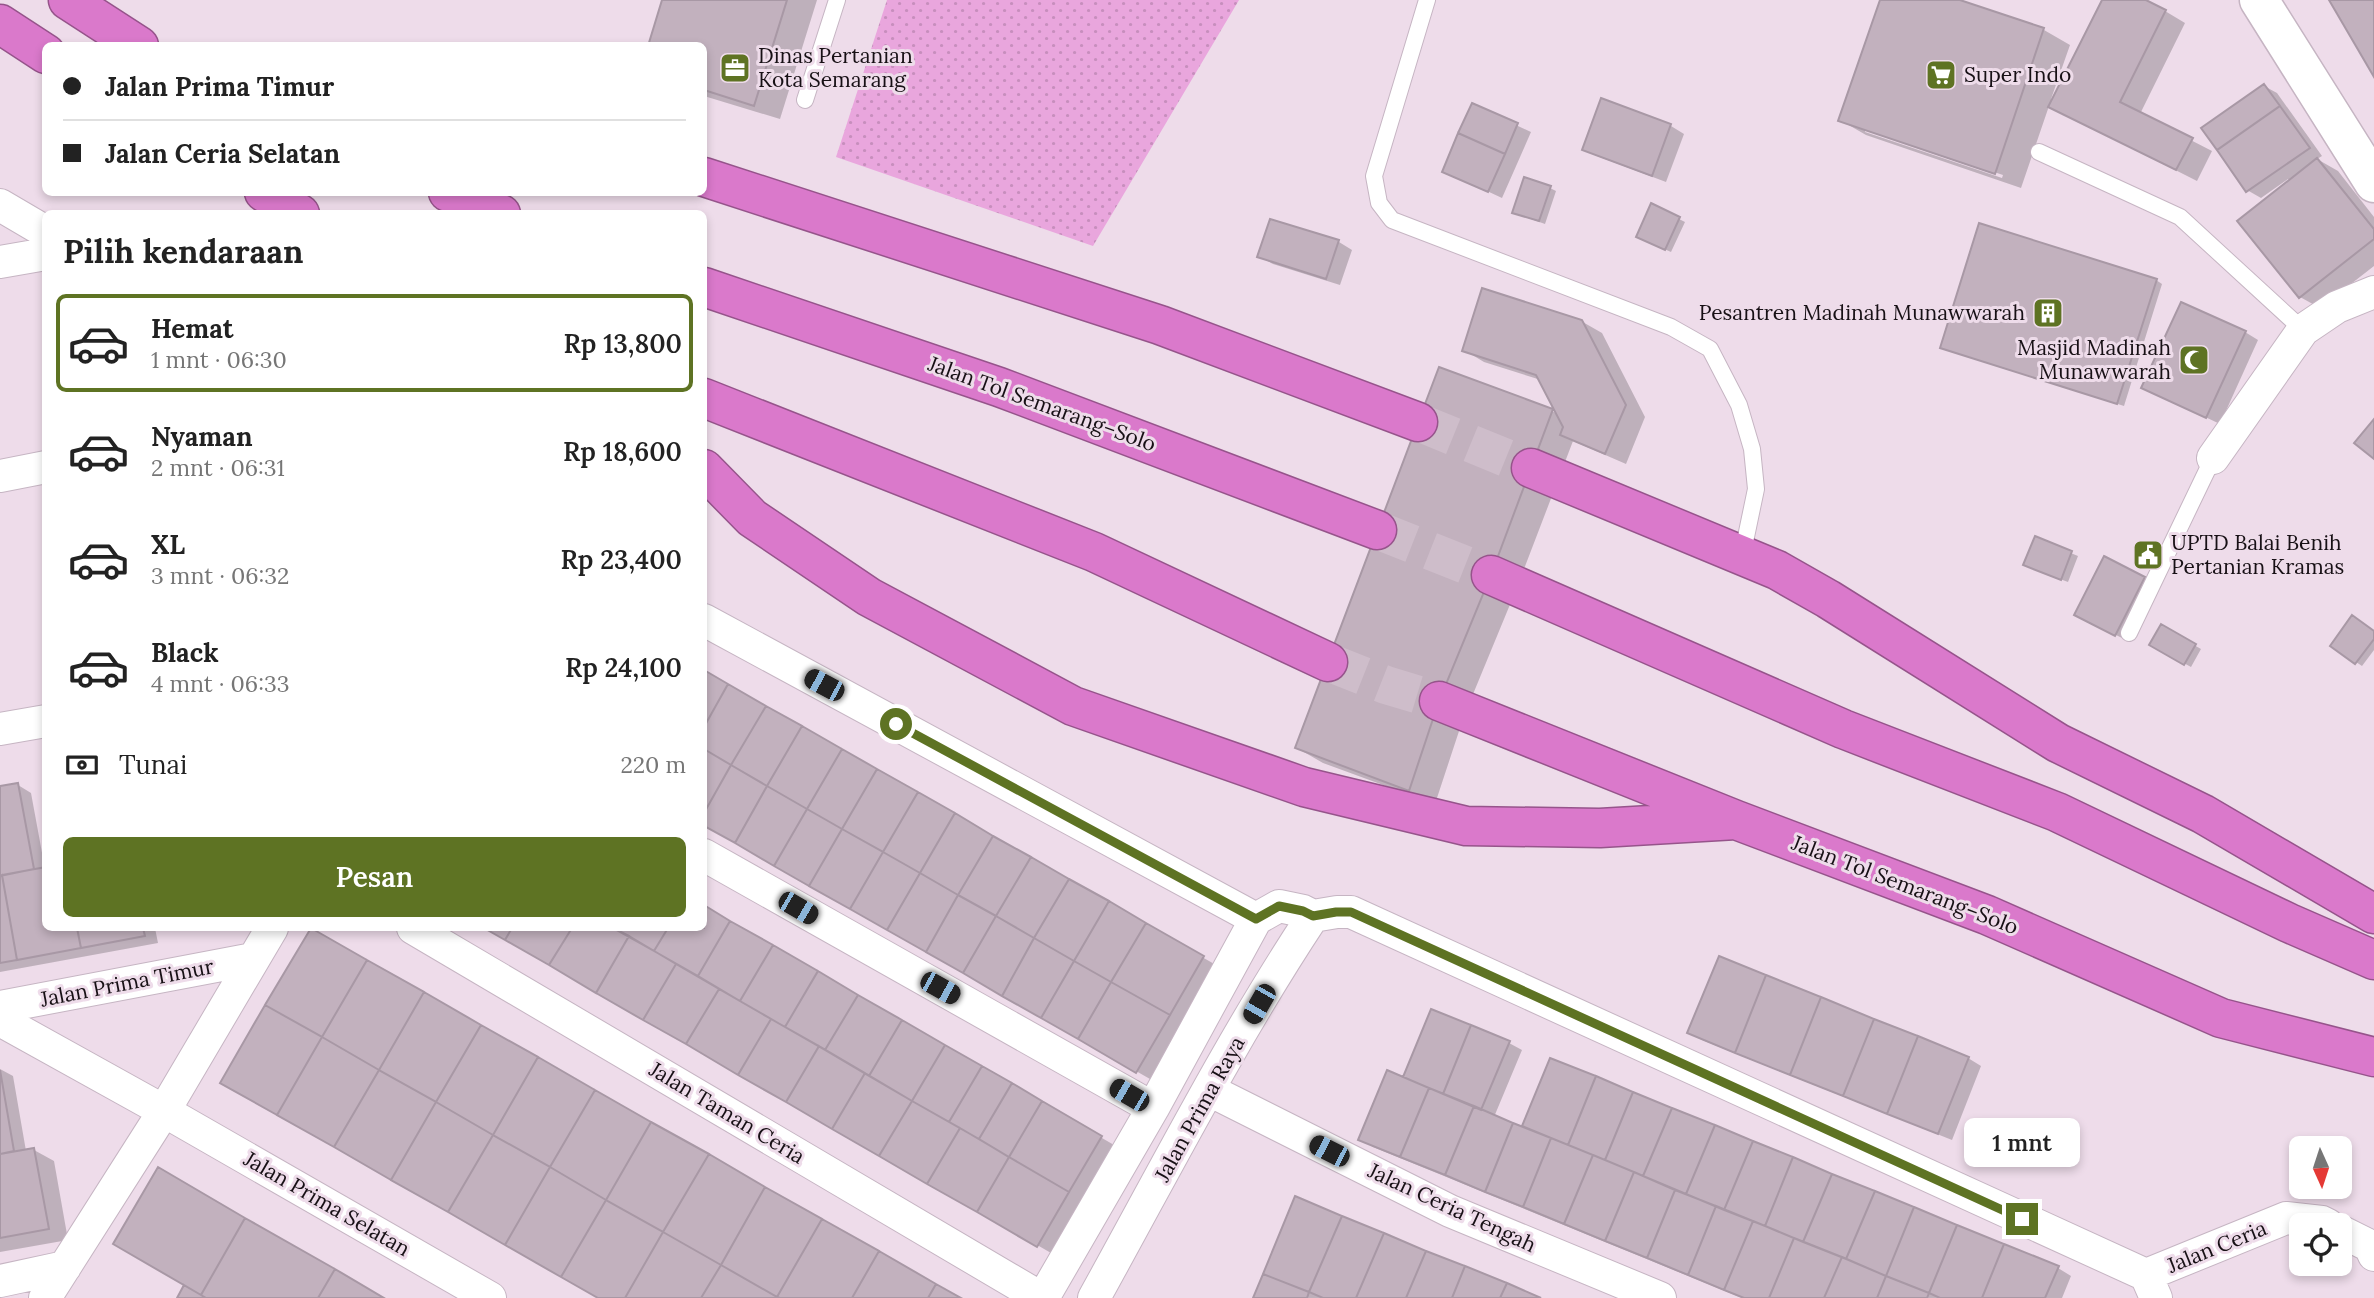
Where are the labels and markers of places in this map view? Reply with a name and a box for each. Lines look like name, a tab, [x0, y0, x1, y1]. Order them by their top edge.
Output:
place label: Dinas Pertanian Kota Semarang	[758, 42, 913, 93]
office icon: Dinas Pertanian Kota Semarang	[718, 51, 752, 85]
supermarket icon: Super Indo	[1924, 58, 1958, 92]
place label: Super Indo	[1964, 61, 2071, 88]
building icon: Pesantren Madinah Munawwarah	[2031, 296, 2065, 330]
place label: Pesantren Madinah Munawwarah	[1699, 299, 2025, 326]
place label: Masjid Madinah Munawwarah	[2017, 334, 2171, 385]
mosque icon: Masjid Madinah Munawwarah	[2177, 343, 2211, 377]
place label: UPTD Balai Benih Pertanian Kramas	[2171, 529, 2344, 580]
public building icon: UPTD Balai Benih Pertanian Kramas	[2131, 538, 2165, 572]

